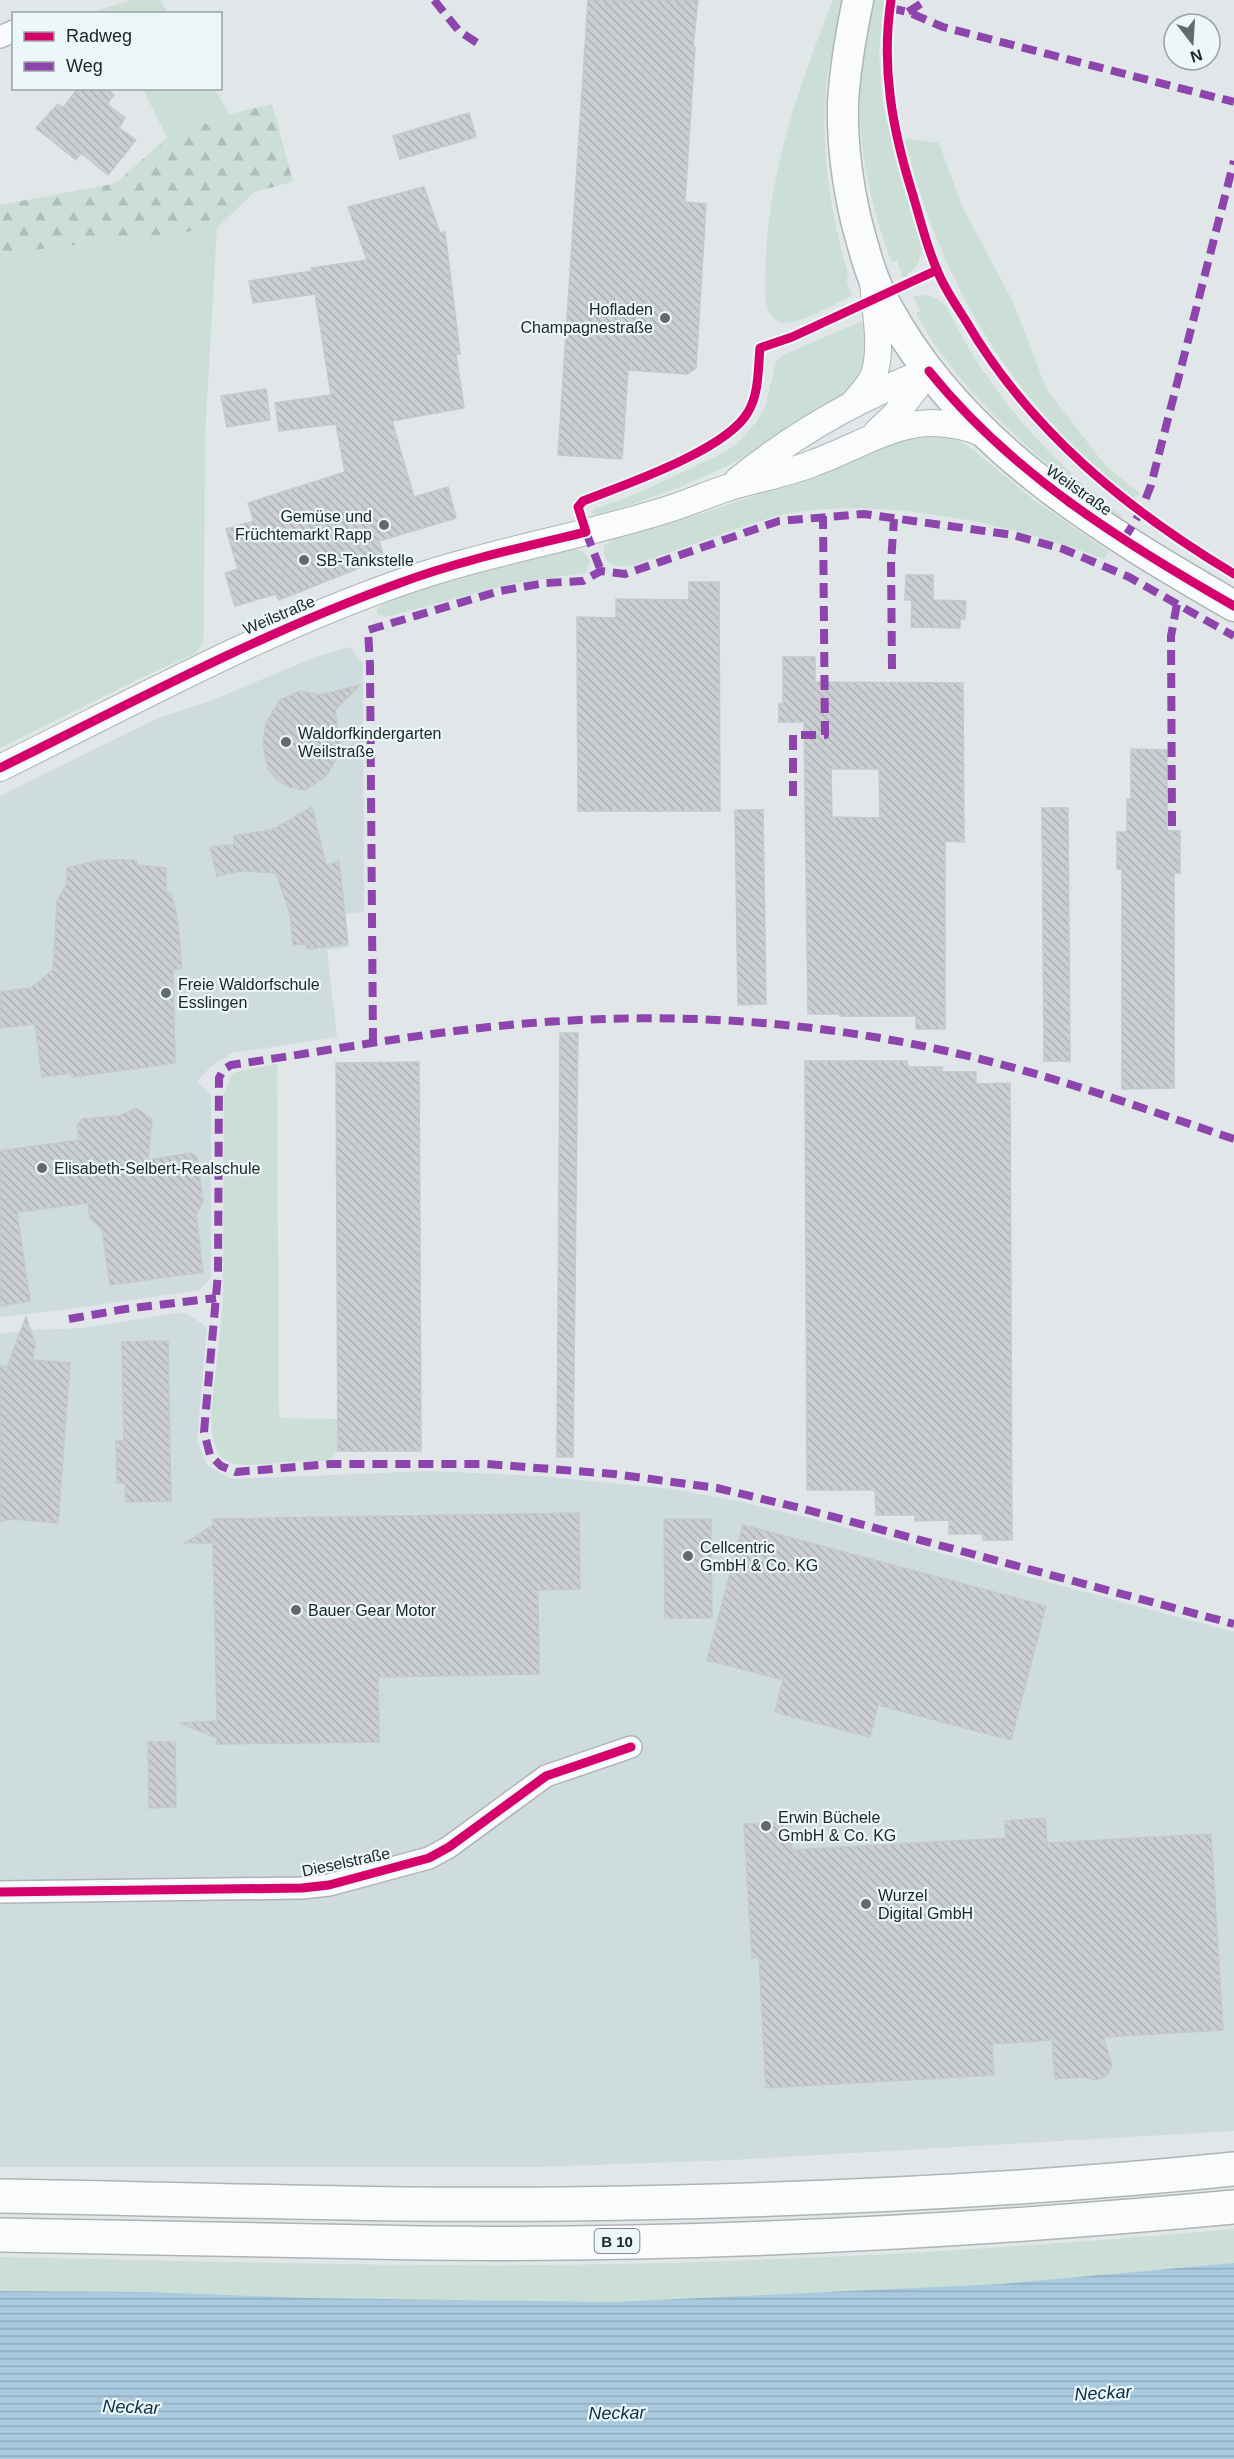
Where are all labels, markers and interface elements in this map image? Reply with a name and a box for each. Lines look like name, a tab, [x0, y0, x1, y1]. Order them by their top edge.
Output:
legend	[12, 12, 222, 90]
north arrow	[1162, 12, 1222, 72]
text: Radweg	[66, 26, 132, 46]
text: N	[1188, 46, 1204, 66]
text: Weg	[66, 56, 103, 76]
place label: Hofladen Champagnestraße	[520, 301, 653, 336]
marker: Hofladen Champagnestraße	[658, 311, 672, 325]
street label: Weilstraße	[1043, 461, 1115, 519]
place label: Gemüse und Früchtemarkt Rapp	[235, 508, 372, 543]
marker: Gemüse und Früchtemarkt Rapp	[377, 518, 391, 532]
place label: SB-Tankstelle	[316, 552, 414, 569]
marker: SB-Tankstelle	[297, 553, 311, 567]
street label: Weilstraße	[241, 592, 317, 638]
place label: Waldorfkindergarten Weilstraße	[298, 725, 441, 760]
marker: Waldorfkindergarten Weilstraße	[279, 735, 293, 749]
place label: Freie Waldorfschule Esslingen	[178, 976, 320, 1011]
marker: Freie Waldorfschule Esslingen	[159, 986, 173, 1000]
place label: Elisabeth-Selbert-Realschule	[54, 1160, 260, 1177]
marker: Elisabeth-Selbert-Realschule	[35, 1161, 49, 1175]
place label: Cellcentric GmbH & Co. KG	[700, 1539, 818, 1574]
marker: Cellcentric GmbH & Co. KG	[681, 1549, 695, 1563]
place label: Bauer Gear Motor	[308, 1602, 437, 1619]
marker: Bauer Gear Motor	[289, 1603, 303, 1617]
place label: Erwin Büchele GmbH & Co. KG	[778, 1809, 896, 1844]
marker: Erwin Büchele GmbH & Co. KG	[759, 1819, 773, 1833]
street label: Dieselstraße	[300, 1844, 392, 1880]
place label: Wurzel Digital GmbH	[878, 1887, 973, 1922]
marker: Wurzel Digital GmbH	[859, 1897, 873, 1911]
road number: B 10	[594, 2229, 640, 2253]
water label: Neckar	[1074, 2381, 1133, 2404]
water label: Neckar	[102, 2396, 161, 2418]
water label: Neckar	[588, 2402, 647, 2423]

